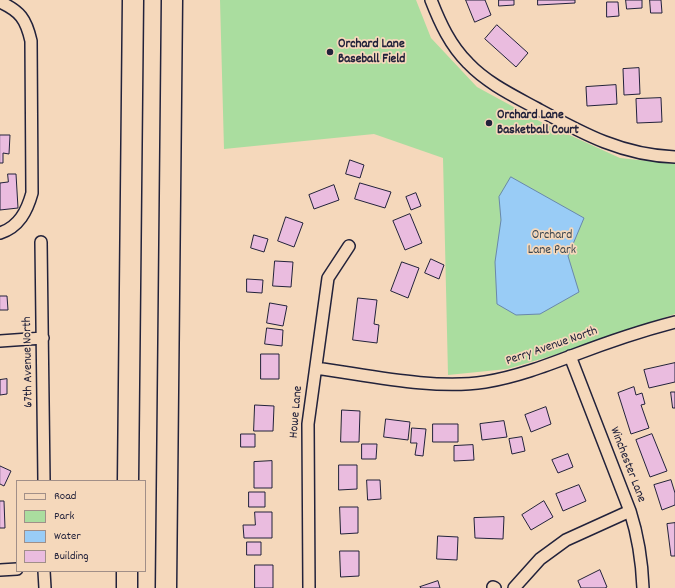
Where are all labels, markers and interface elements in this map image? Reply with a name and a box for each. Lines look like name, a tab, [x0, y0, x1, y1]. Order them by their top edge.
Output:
place label: Orchard Lane Baseball Field	[338, 37, 405, 68]
marker: Orchard Lane Baseball Field	[325, 47, 335, 57]
place label: Orchard Lane Basketball Court	[497, 108, 579, 139]
marker: Orchard Lane Basketball Court	[484, 118, 494, 128]
park label: Orchard Lane Park	[528, 228, 576, 259]
street label: 67th Avenue North	[20, 316, 38, 408]
street label: Perry Avenue North	[504, 324, 600, 370]
street label: Howe Lane	[287, 385, 307, 439]
street label: Winchester Lane	[605, 425, 649, 505]
legend	[16, 480, 146, 572]
text: Road	[54, 488, 76, 505]
text: Park	[54, 508, 74, 525]
text: Water	[54, 528, 81, 545]
text: Building	[54, 548, 89, 565]

